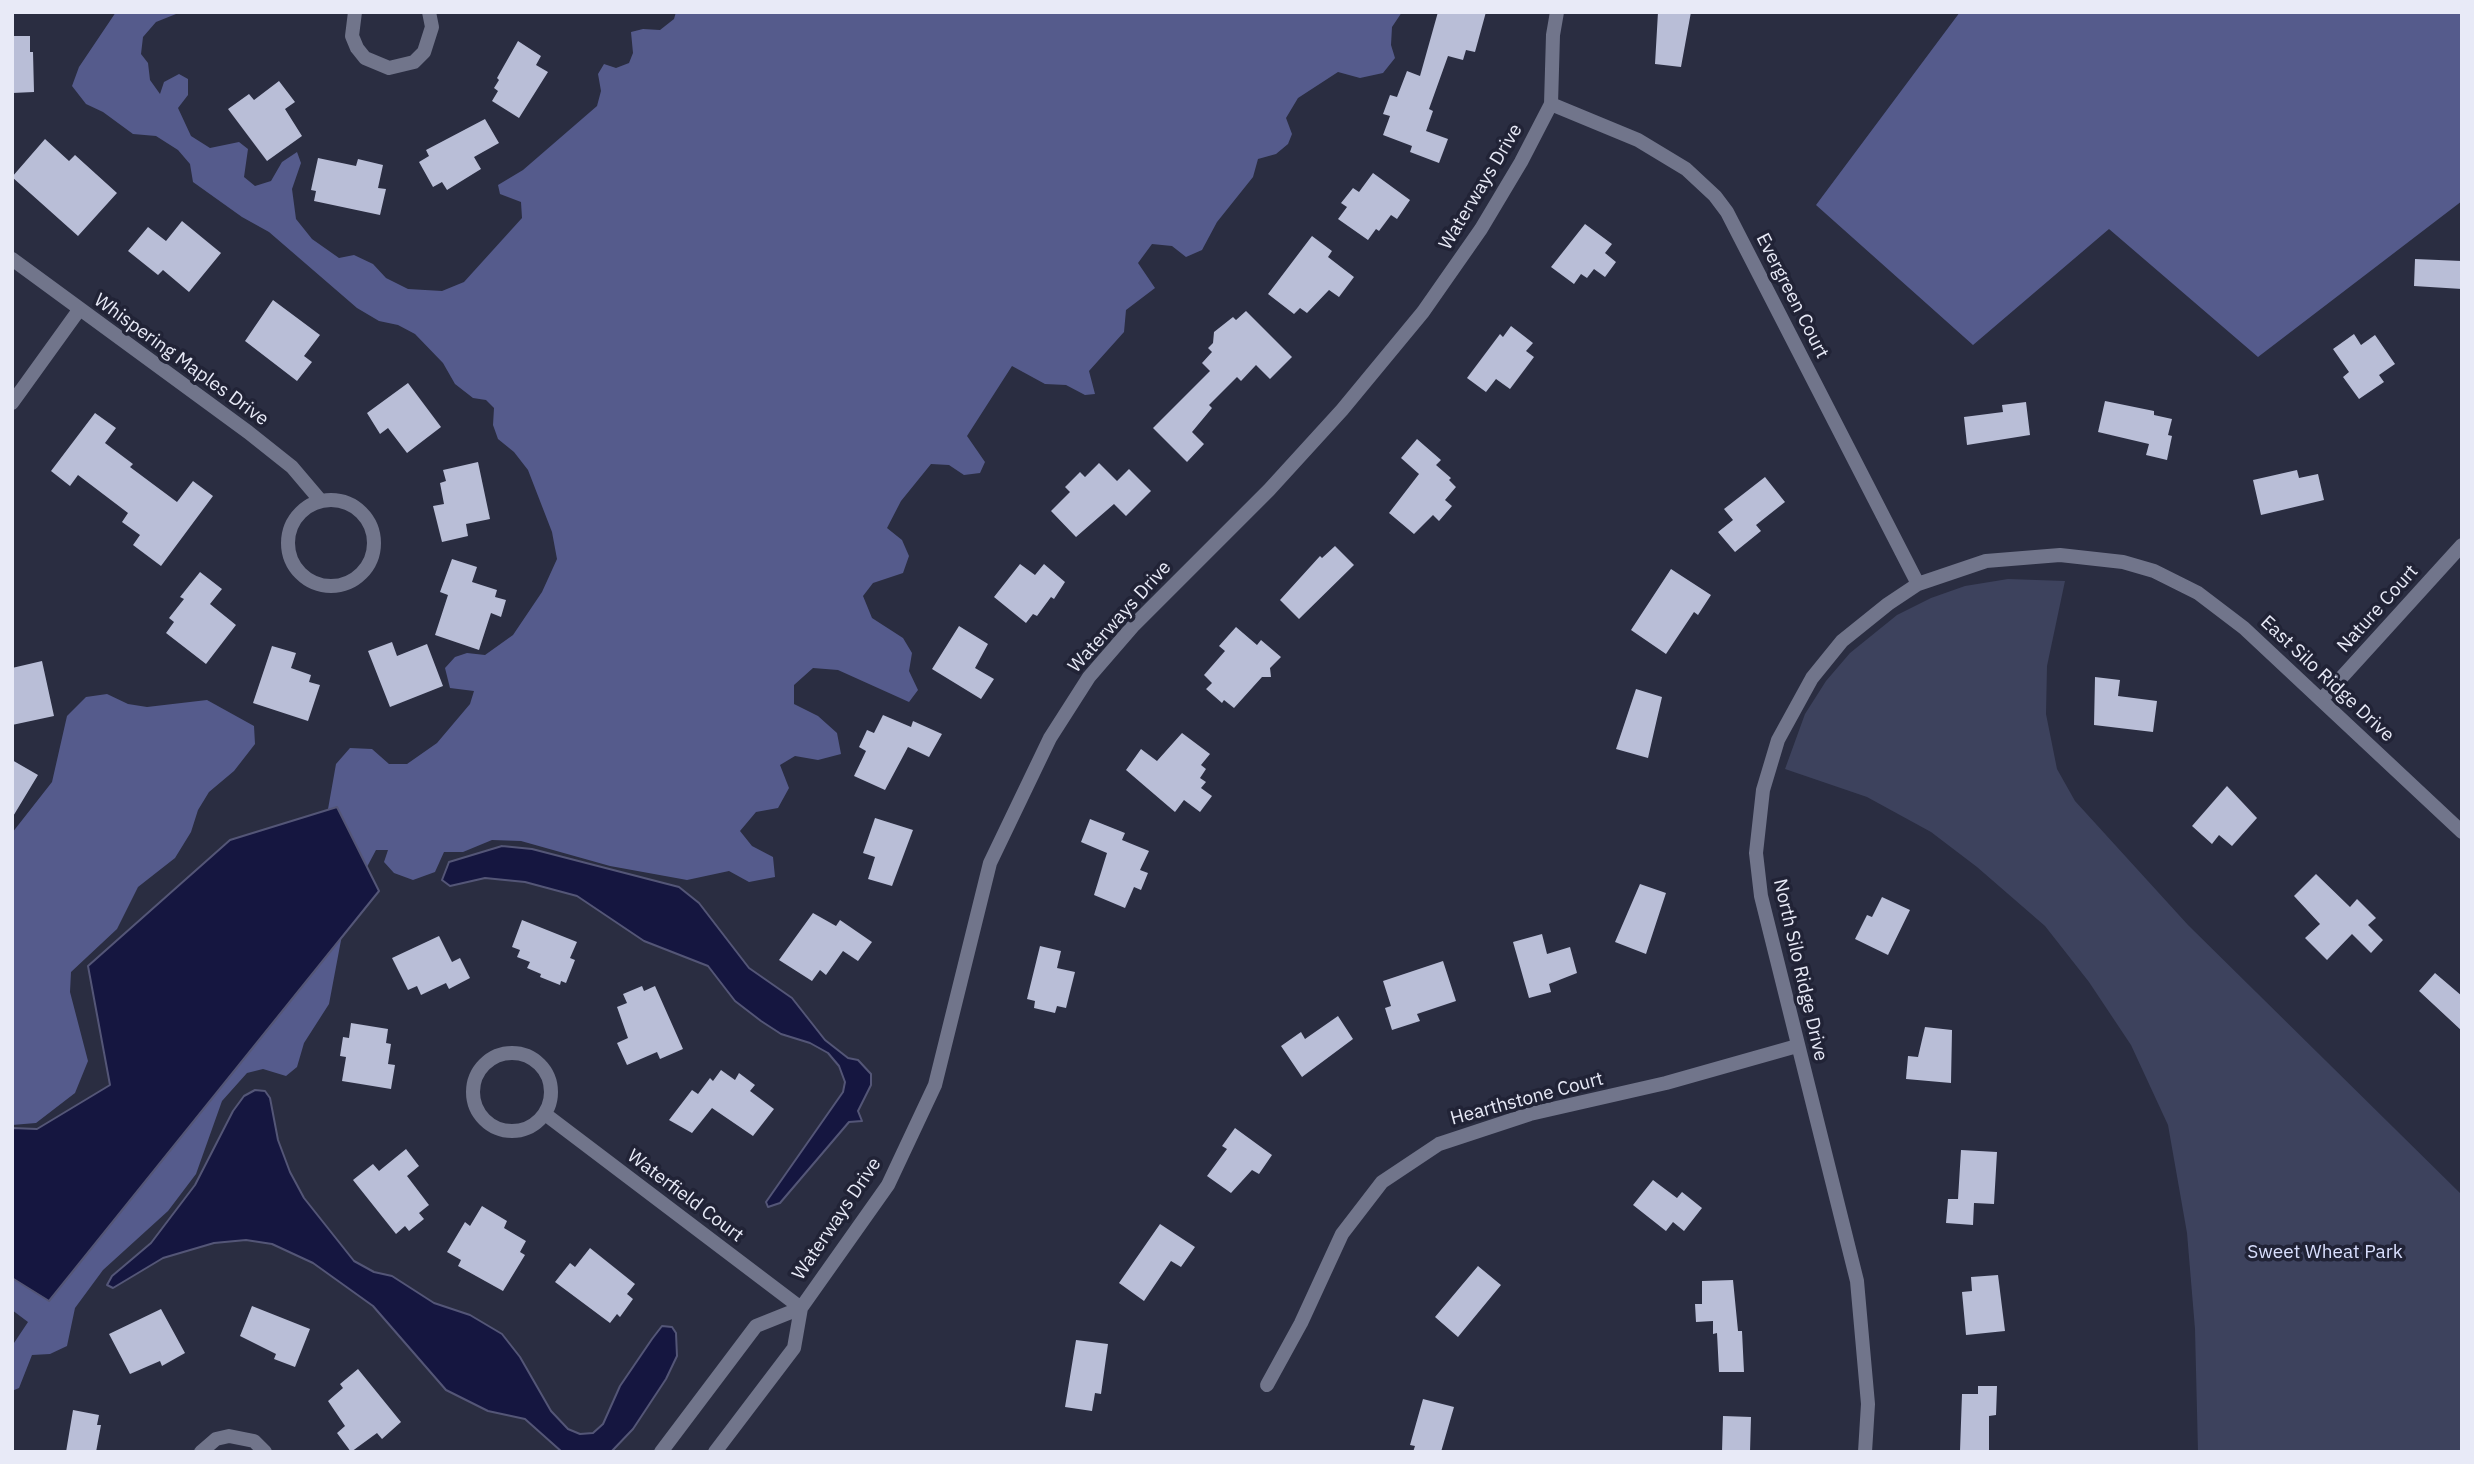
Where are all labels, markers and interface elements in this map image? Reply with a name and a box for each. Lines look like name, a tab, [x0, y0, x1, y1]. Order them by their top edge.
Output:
street label: Waterways Drive	[1434, 120, 1528, 254]
street label: Evergreen Court	[1751, 230, 1833, 362]
street label: Whispering Maples Drive	[89, 289, 273, 431]
street label: Waterways Drive	[1064, 556, 1176, 678]
street label: Nature Court	[2333, 561, 2423, 657]
street label: East Silo Ridge Drive	[2255, 611, 2399, 747]
street label: North Silo Ridge Drive	[1768, 877, 1832, 1063]
street label: Hearthstone Court	[1448, 1068, 1606, 1130]
street label: Waterfield Court	[622, 1145, 748, 1247]
street label: Waterways Drive	[788, 1153, 886, 1285]
park label: Sweet Wheat Park	[2247, 1242, 2403, 1264]

